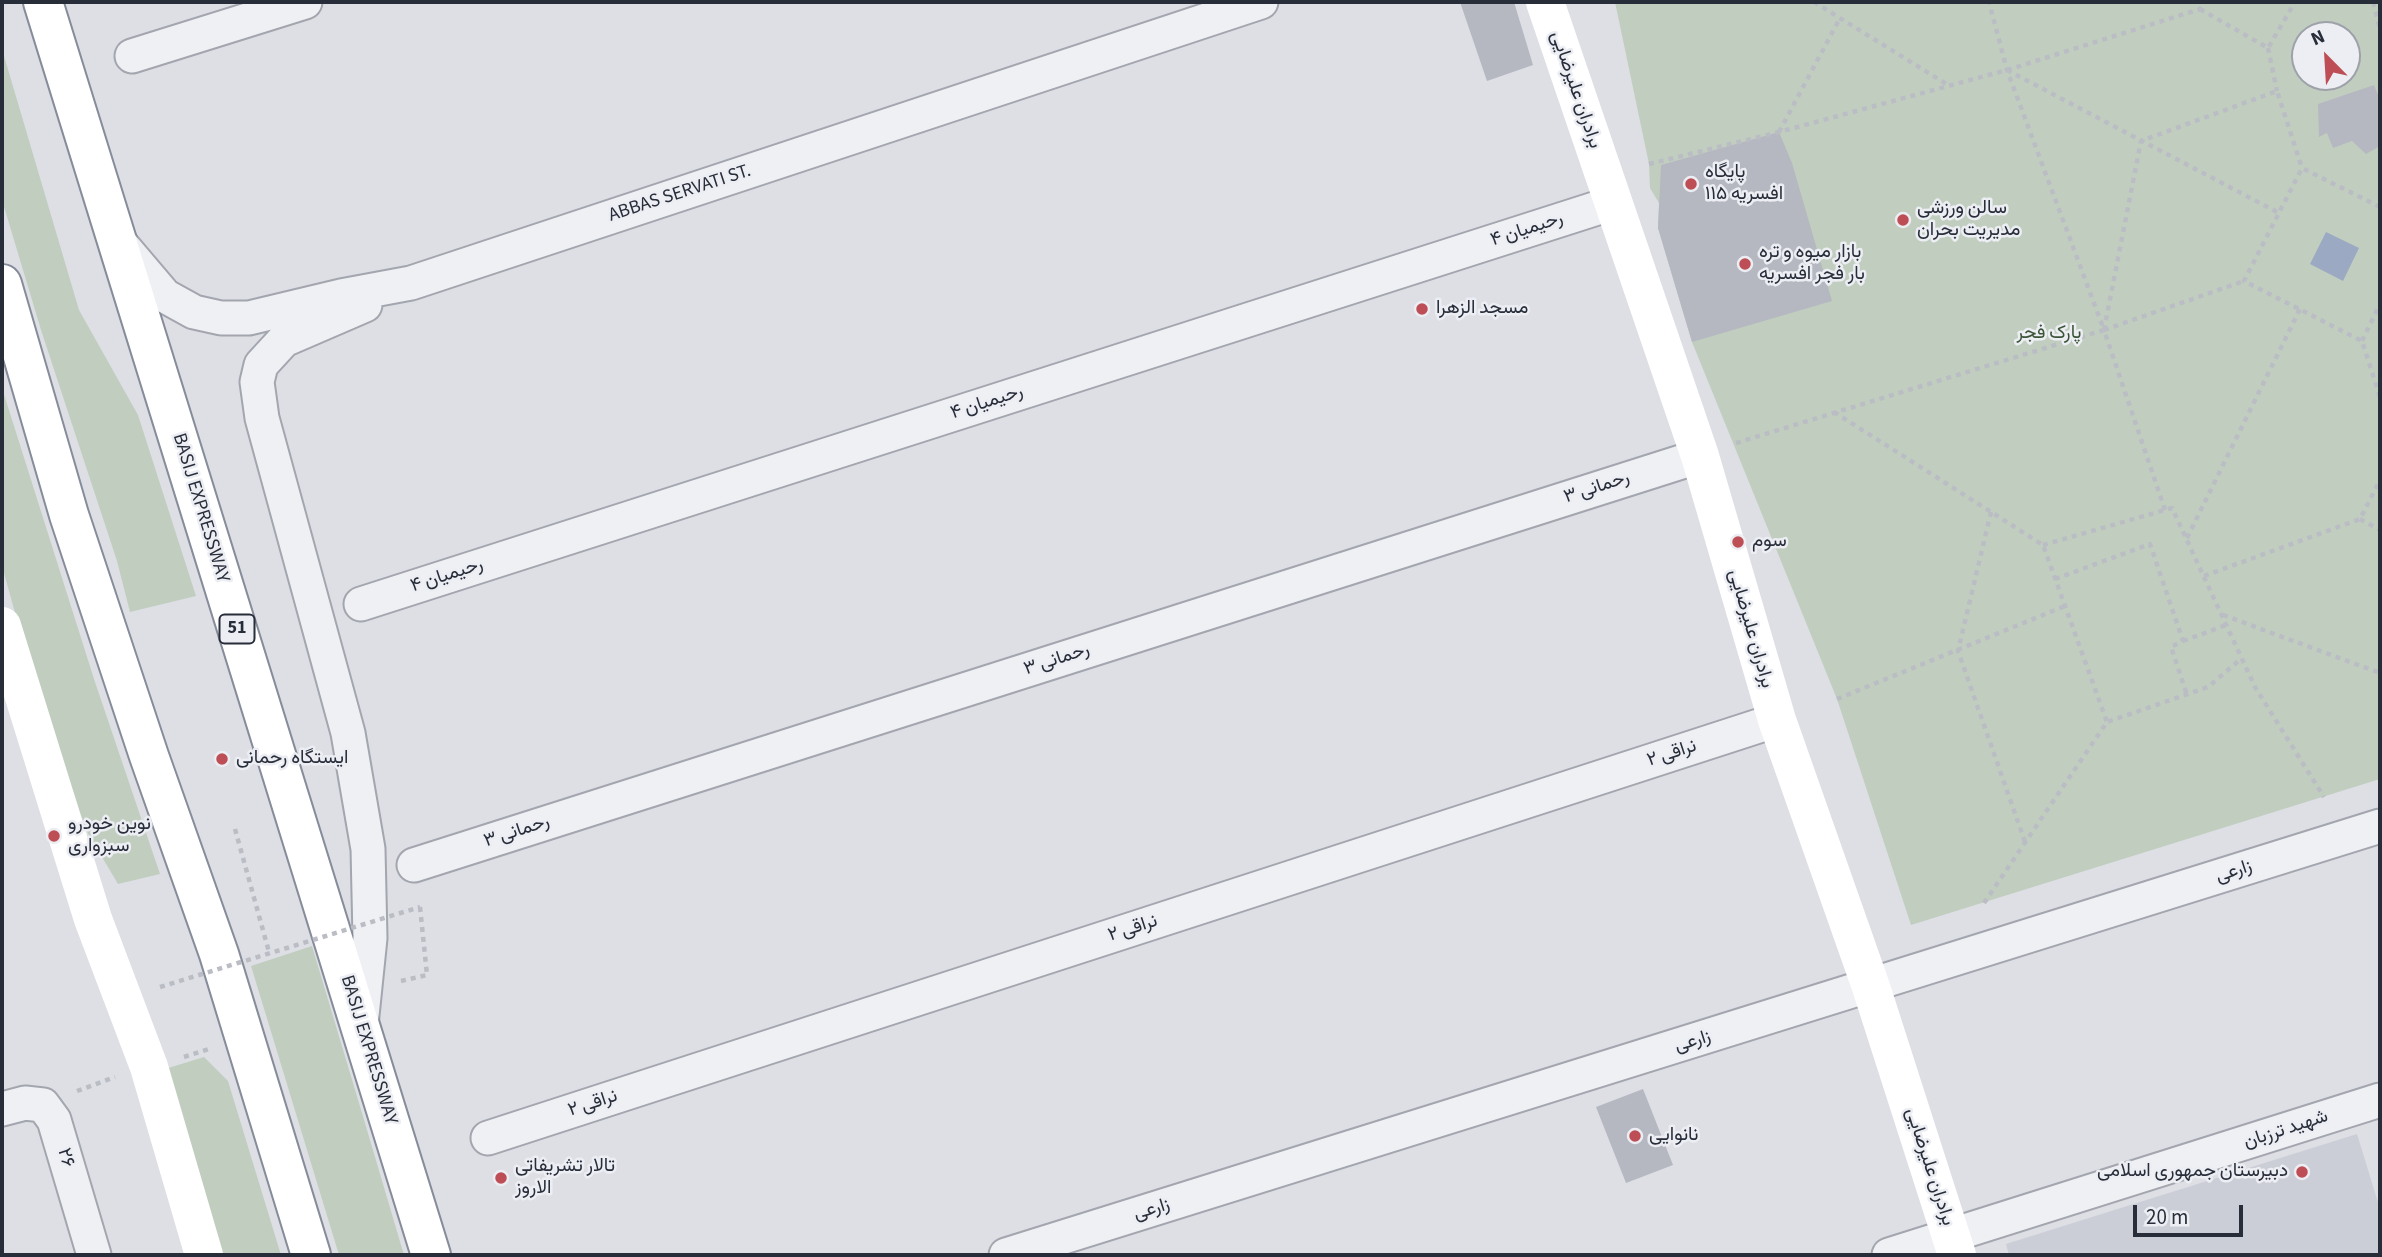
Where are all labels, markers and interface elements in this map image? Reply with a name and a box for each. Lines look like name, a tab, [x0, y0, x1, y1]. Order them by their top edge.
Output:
north arrow	[2291, 21, 2361, 91]
text: N	[2307, 23, 2329, 53]
street label: برادران علیرضایی	[1544, 28, 1606, 152]
street label: ABBAS SERVATI ST.	[606, 160, 754, 228]
place label: پایگاه ۱۱۵ افسریه	[1705, 162, 1783, 206]
marker: پایگاه ۱۱۵ افسریه	[1683, 176, 1699, 192]
place label: سالن ورزشی مدیریت بحران	[1917, 198, 2020, 242]
street label: رحیمیان ۴	[1488, 208, 1566, 252]
marker: سالن ورزشی مدیریت بحران	[1895, 212, 1911, 228]
place label: بازار میوه و تره بار فجر افسریه	[1759, 242, 1865, 286]
marker: بازار میوه و تره بار فجر افسریه	[1737, 256, 1753, 272]
place label: مسجد الزهرا	[1436, 298, 1528, 320]
marker: مسجد الزهرا	[1414, 301, 1430, 317]
park label: پارک فجر	[2016, 323, 2082, 345]
street label: رحیمیان ۴	[948, 381, 1026, 425]
street label: BASIJ EXPRESSWAY	[166, 431, 234, 585]
street label: رحمانی ۳	[1561, 467, 1633, 509]
place label: سوم	[1752, 531, 1787, 553]
marker: سوم	[1730, 534, 1746, 550]
street label: رحیمیان ۴	[408, 554, 486, 598]
street label: برادران علیرضایی	[1722, 567, 1778, 691]
road number: 51	[219, 614, 254, 644]
street label: رحمانی ۳	[1021, 639, 1093, 681]
street label: نراقی ۲	[1644, 735, 1700, 773]
place label: ایستگاه رحمانی	[236, 748, 348, 770]
marker: ایستگاه رحمانی	[214, 751, 230, 767]
street label: رحمانی ۳	[481, 811, 553, 853]
place label: نوین خودرو سبزواری	[68, 814, 151, 858]
marker: نوین خودرو سبزواری	[46, 828, 62, 844]
street label: زارعی	[2213, 855, 2255, 889]
street label: نراقی ۲	[1105, 910, 1161, 948]
street label: BASIJ EXPRESSWAY	[334, 973, 402, 1127]
street label: زارعی	[1672, 1026, 1714, 1058]
street label: نراقی ۲	[565, 1085, 621, 1123]
street label: برادران علیرضایی	[1899, 1105, 1959, 1229]
street label: شهید ترزبان	[2241, 1106, 2331, 1154]
place label: نانوایی	[1649, 1125, 1699, 1147]
marker: نانوایی	[1627, 1128, 1643, 1144]
street label: ۲۶	[51, 1146, 79, 1170]
place label: تالار تشریفاتی الاروز	[515, 1156, 615, 1200]
place label: دبیرستان جمهوری اسلامی	[2097, 1161, 2288, 1183]
marker: دبیرستان جمهوری اسلامی	[2294, 1164, 2310, 1180]
marker: تالار تشریفاتی الاروز	[493, 1170, 509, 1186]
scale bar	[2137, 1190, 2247, 1234]
street label: زارعی	[1131, 1194, 1173, 1226]
text: 20 m	[2146, 1202, 2188, 1232]

